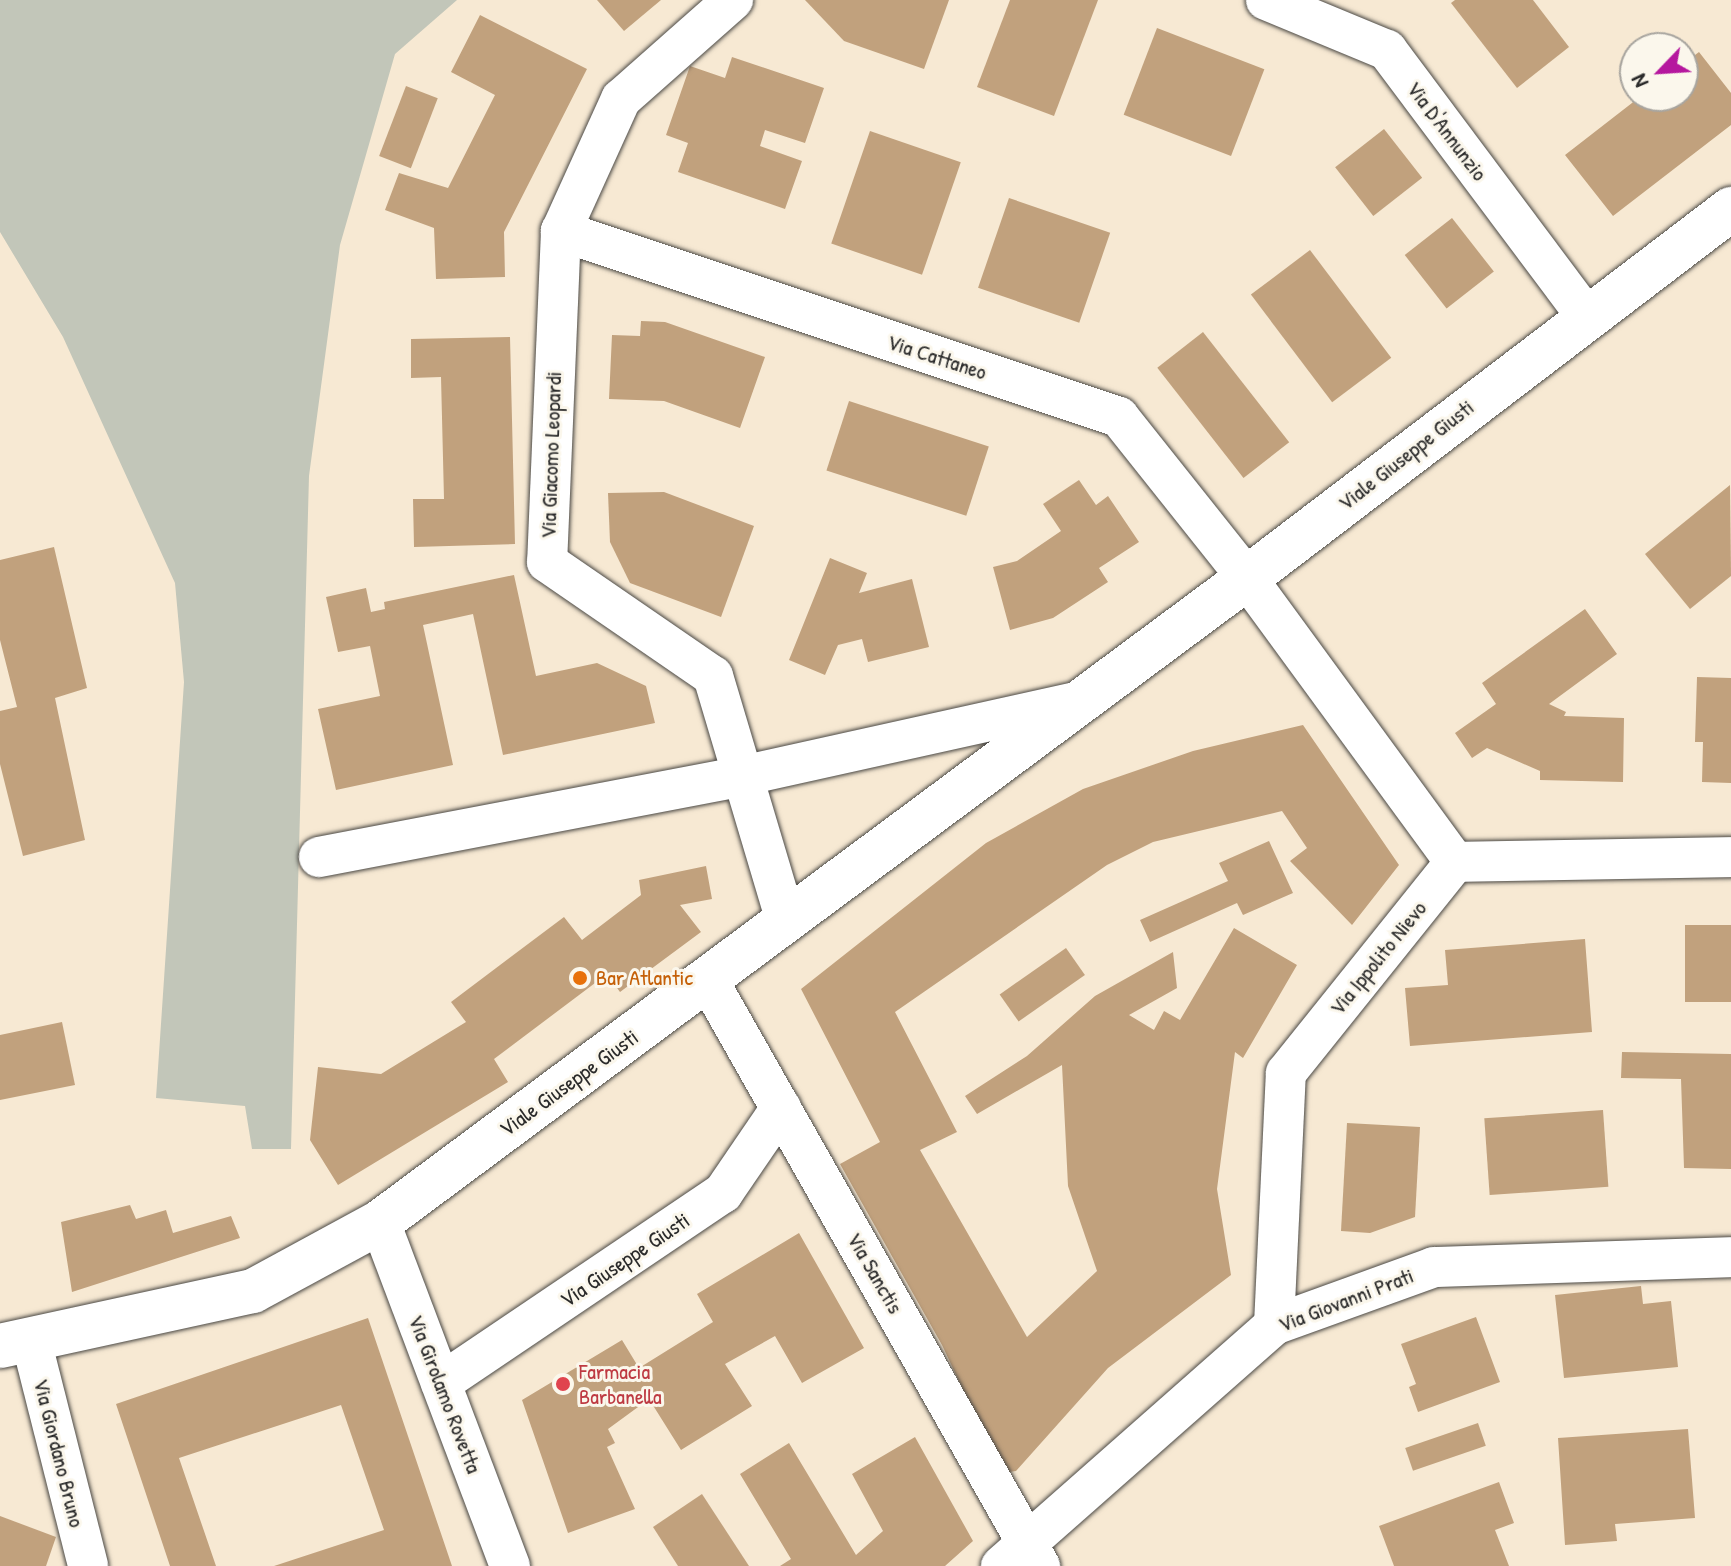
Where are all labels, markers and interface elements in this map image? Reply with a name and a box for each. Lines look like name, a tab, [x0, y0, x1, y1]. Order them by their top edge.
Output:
north arrow	[1619, 32, 1699, 112]
text: N	[1623, 70, 1655, 93]
street label: Via D'Annunzio	[1401, 76, 1493, 186]
street label: Via Cattaneo	[884, 329, 990, 385]
street label: Via Giacomo Leopardi	[535, 371, 567, 539]
street label: Viale Giuseppe Giusti	[1333, 394, 1479, 516]
street label: Via Ippolito Nievo	[1324, 896, 1432, 1020]
place label: Bar Atlantic	[596, 965, 693, 991]
marker: Bar Atlantic	[571, 969, 589, 987]
street label: Viale Giuseppe Giusti	[494, 1024, 644, 1142]
street label: Via Giuseppe Giusti	[555, 1207, 695, 1313]
street label: Via Sanctis	[841, 1228, 909, 1318]
street label: Via Giovanni Prati	[1275, 1262, 1417, 1338]
street label: Via Girolamo Rovetta	[403, 1311, 487, 1477]
place label: Farmacia Barbanella	[579, 1358, 662, 1410]
marker: Farmacia Barbanella	[554, 1375, 572, 1393]
street label: Via Giordano Bruno	[28, 1376, 90, 1530]

